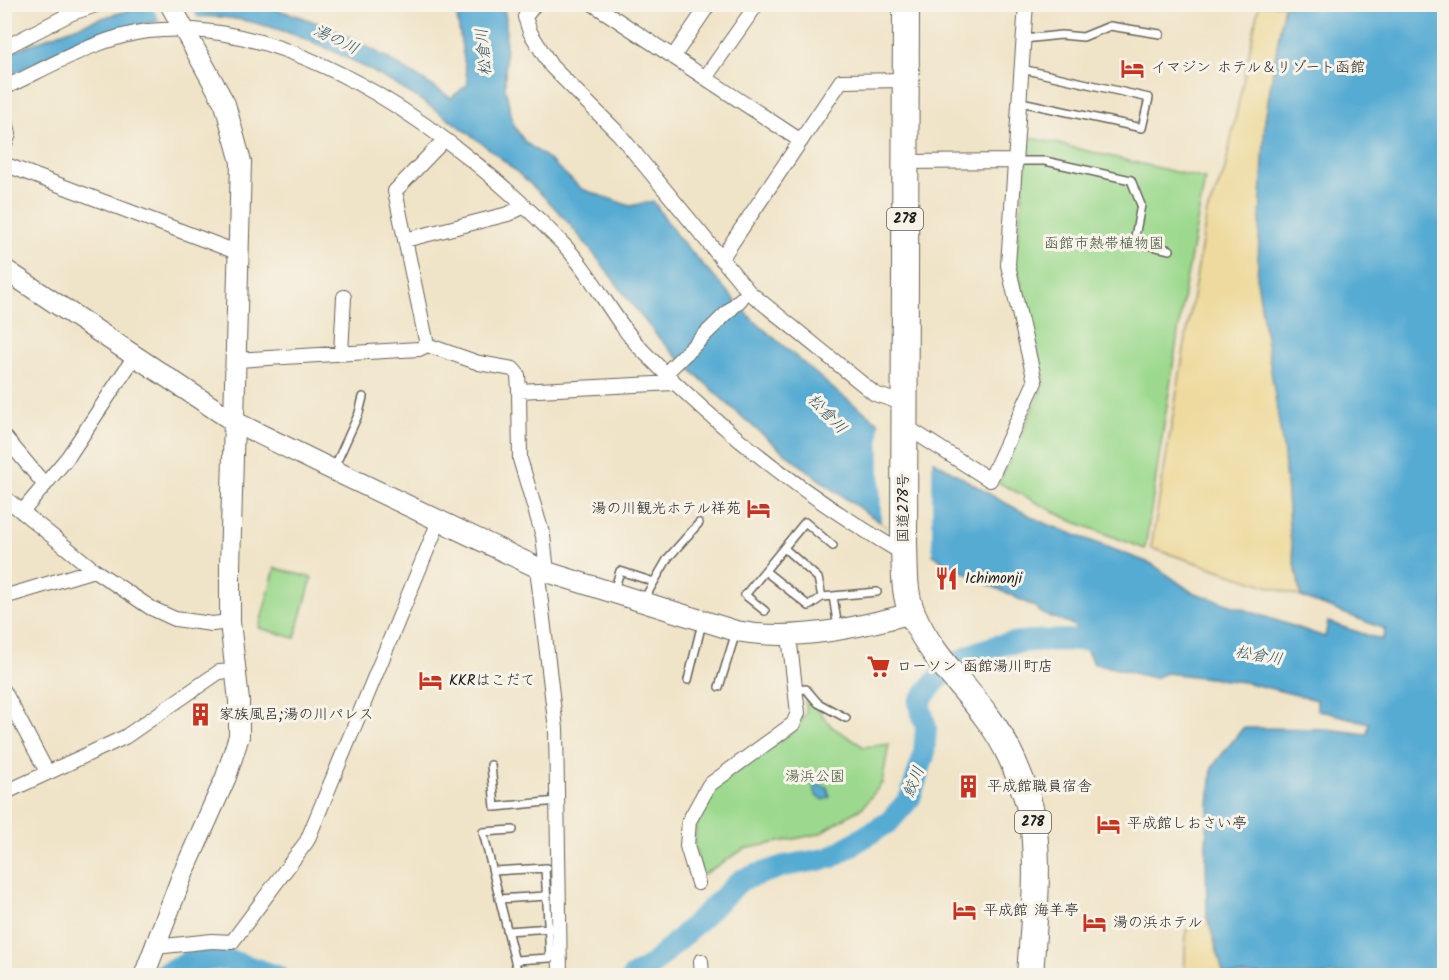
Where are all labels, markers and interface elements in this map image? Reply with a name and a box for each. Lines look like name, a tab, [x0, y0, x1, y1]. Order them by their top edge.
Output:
water label: 湯の川	[309, 18, 363, 62]
water label: 松倉川	[469, 27, 499, 77]
hotel icon: イマジン ホテル＆リゾート函館	[1120, 55, 1146, 81]
place label: イマジン ホテル＆リゾート函館	[1151, 56, 1365, 80]
road number: 278	[887, 208, 923, 230]
park label: 函館市熱帯植物園	[1044, 232, 1164, 256]
water label: 松倉川	[801, 388, 853, 440]
street label: 国道278号	[892, 473, 916, 543]
hotel icon: 湯の川観光ホテル祥苑	[746, 496, 772, 522]
place label: 湯の川観光ホテル祥苑	[592, 497, 741, 521]
restaurant icon: Ichimonji	[934, 566, 960, 592]
place label: Ichimonji	[965, 567, 1023, 591]
water label: 松倉川	[1233, 640, 1285, 672]
supermarket icon: ローソン 函館湯川町店	[866, 654, 892, 680]
place label: ローソン 函館湯川町店	[897, 655, 1053, 679]
hotel icon: KKRはこだて	[418, 668, 444, 694]
place label: KKRはこだて	[449, 669, 536, 693]
building icon: 家族風呂;湯の川パレス	[188, 702, 214, 728]
place label: 家族風呂;湯の川パレス	[219, 703, 374, 727]
water label: 鮫川	[896, 762, 932, 802]
park label: 湯浜公園	[785, 765, 845, 789]
building icon: 平成館職員宿舎	[956, 774, 982, 800]
place label: 平成館職員宿舎	[987, 775, 1092, 799]
road number: 278	[1015, 811, 1051, 833]
hotel icon: 平成館しおさい亭	[1096, 811, 1122, 837]
place label: 平成館しおさい亭	[1127, 812, 1247, 836]
hotel icon: 平成館 海羊亭	[952, 898, 978, 924]
place label: 平成館 海羊亭	[983, 899, 1079, 923]
hotel icon: 湯の浜ホテル	[1082, 910, 1108, 936]
place label: 湯の浜ホテル	[1113, 911, 1202, 935]

